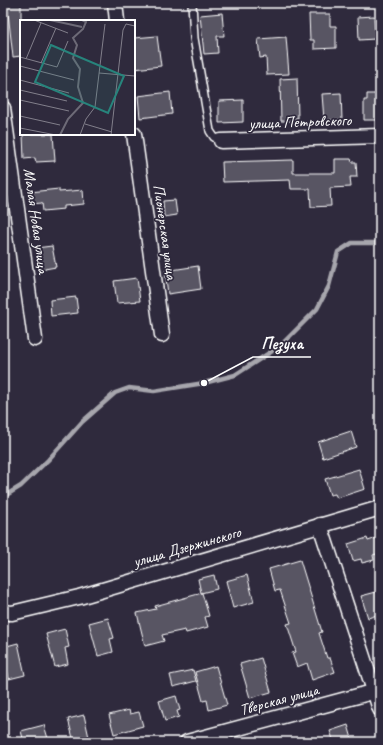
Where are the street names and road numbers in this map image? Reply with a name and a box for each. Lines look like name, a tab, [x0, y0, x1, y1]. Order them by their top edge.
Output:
street label: улица Петровского	[247, 110, 353, 134]
street label: Малая Новая улица	[19, 167, 53, 276]
street label: Пионерская улица	[148, 183, 182, 282]
street label: улица Дзержинского	[130, 522, 244, 572]
street label: Тверская улица	[237, 680, 322, 720]

